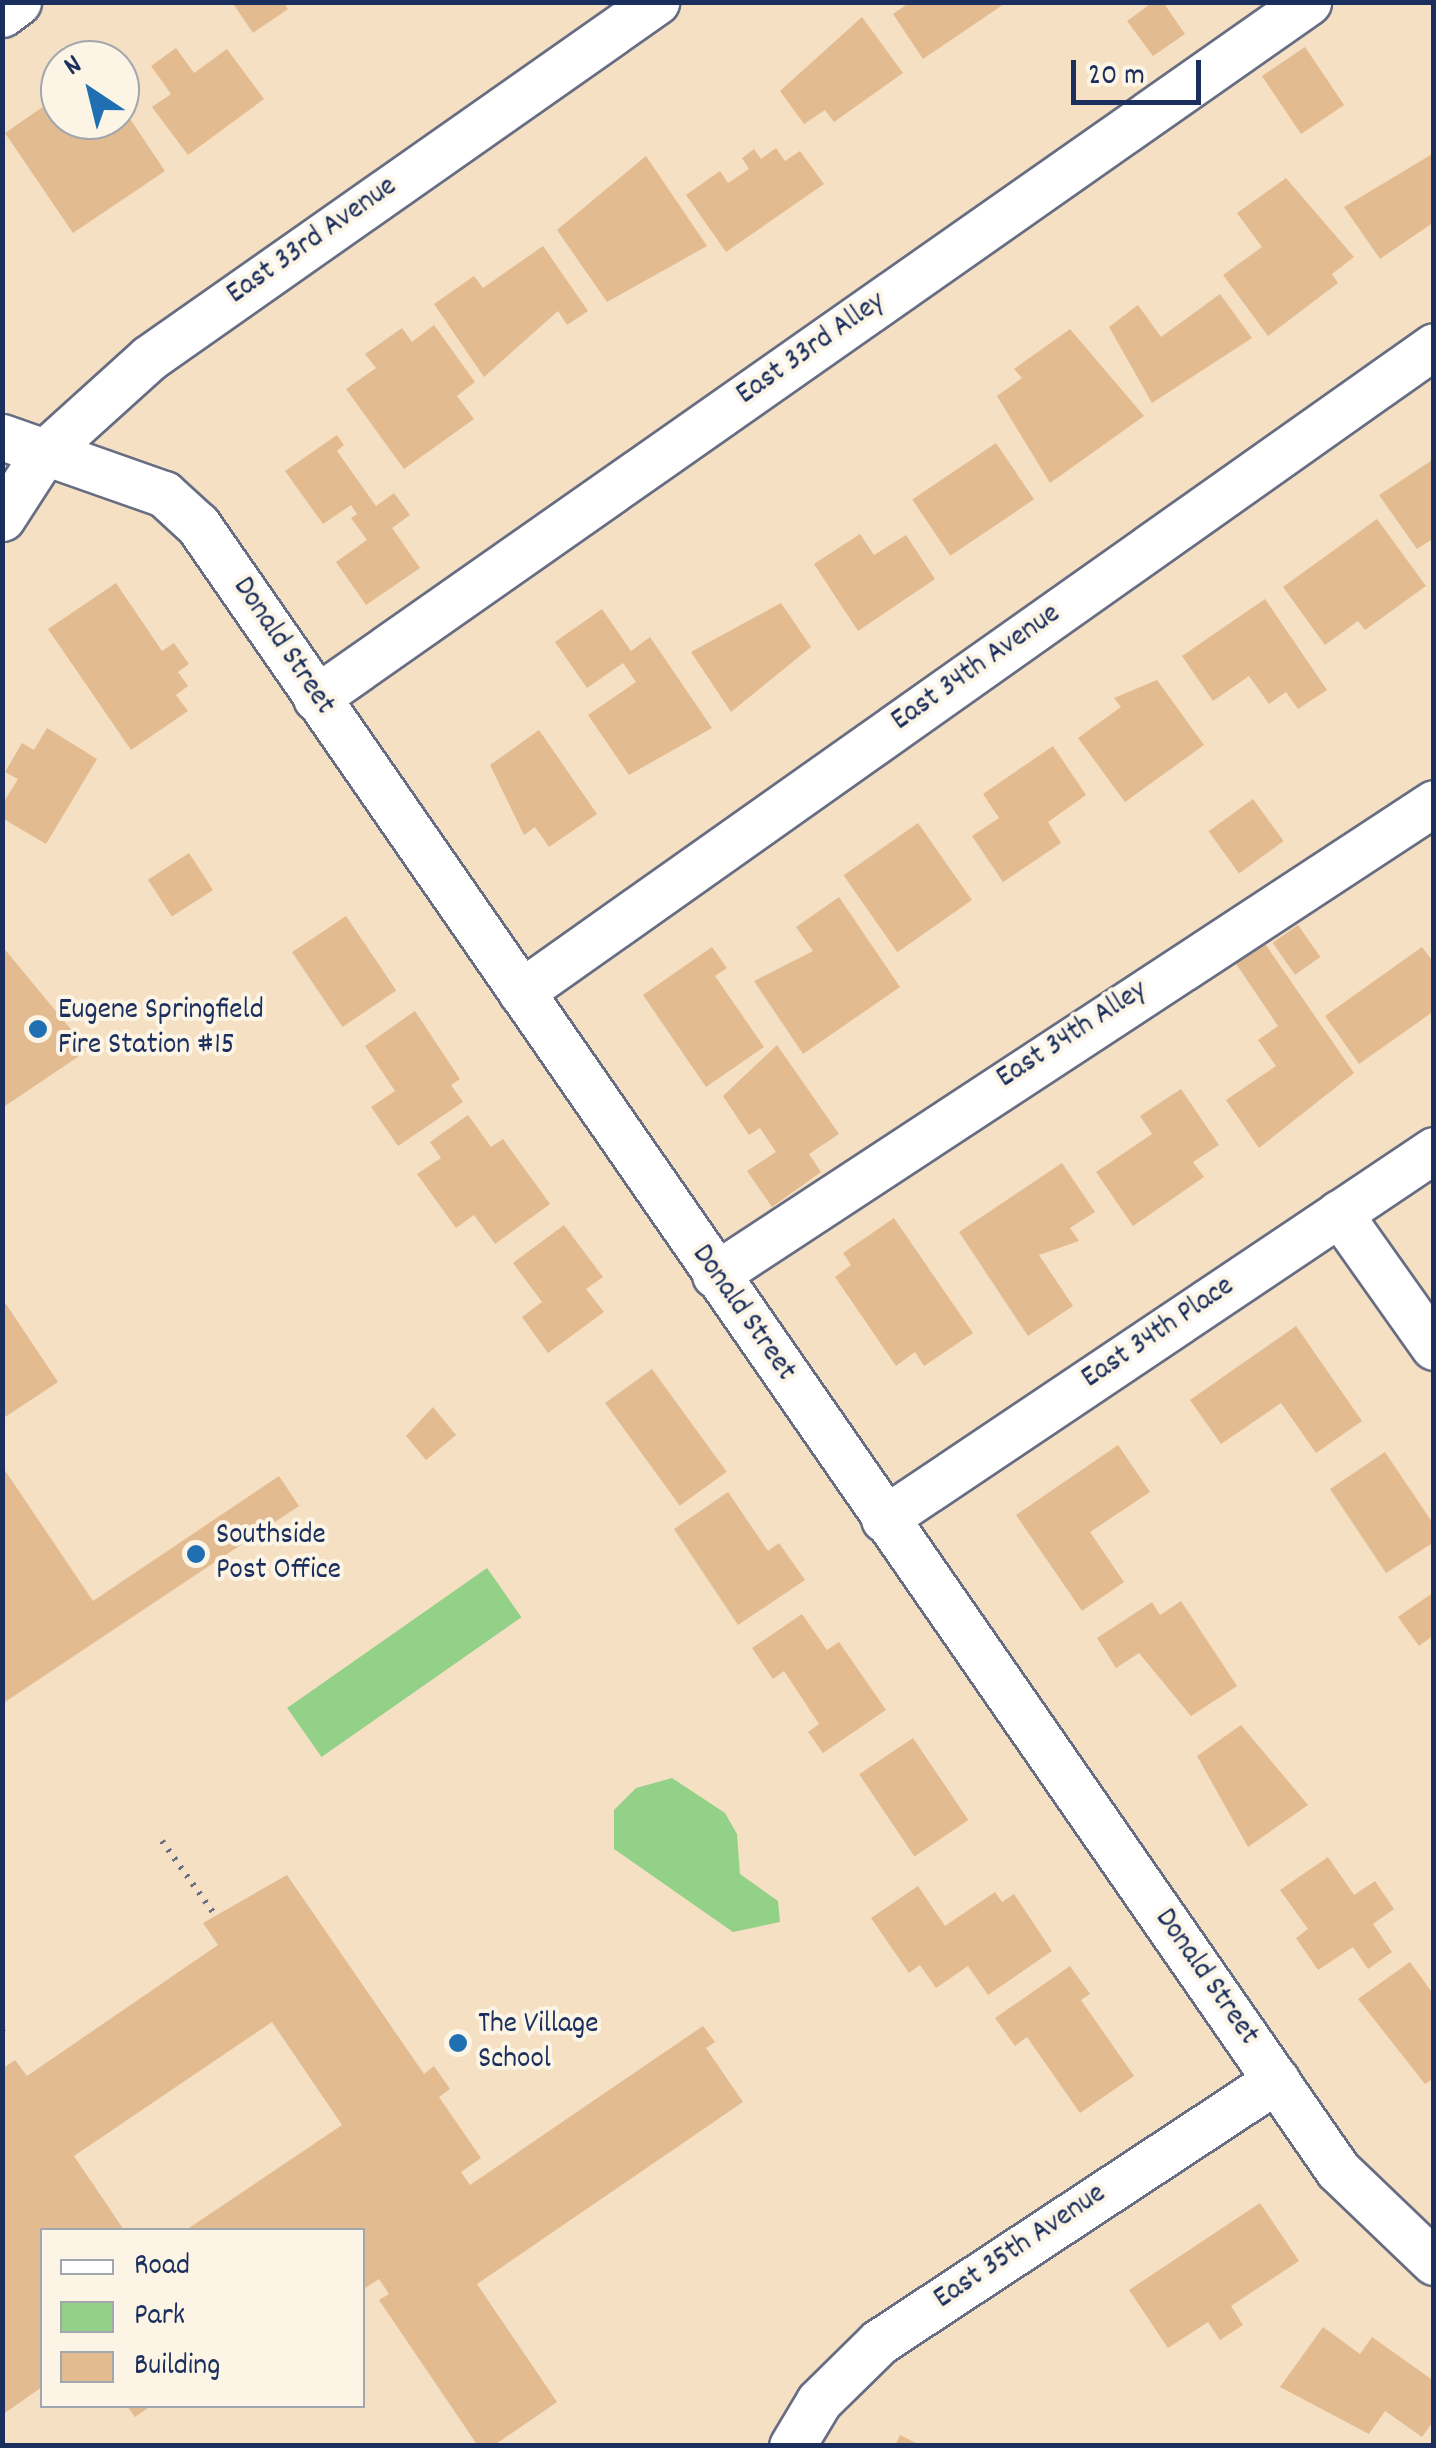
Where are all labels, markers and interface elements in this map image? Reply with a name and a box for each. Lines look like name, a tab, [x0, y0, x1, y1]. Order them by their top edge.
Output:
north arrow	[40, 40, 140, 140]
scale bar	[1076, 40, 1206, 102]
text: N	[57, 47, 91, 87]
text: 20 m	[1088, 56, 1145, 99]
street label: East 33rd Avenue	[221, 170, 405, 314]
street label: East 33rd Alley	[731, 286, 893, 414]
street label: Donald Street	[223, 572, 341, 722]
street label: East 34th Avenue	[886, 598, 1068, 740]
street label: East 34th Alley	[991, 974, 1155, 1098]
place label: Eugene Springfield Fire Station #15	[58, 994, 264, 1064]
marker: Eugene Springfield Fire Station #15	[27, 1018, 49, 1040]
street label: Donald Street	[682, 1239, 802, 1389]
street label: East 34th Place	[1076, 1270, 1242, 1398]
place label: Southside Post Office	[216, 1519, 341, 1590]
marker: Southside Post Office	[185, 1543, 207, 1565]
street label: Donald Street	[1145, 1903, 1265, 2053]
place label: The Village School	[478, 2008, 598, 2078]
marker: The Village School	[447, 2032, 469, 2054]
street label: East 35th Avenue	[928, 2177, 1114, 2319]
legend	[40, 2228, 365, 2408]
text: Road	[134, 2246, 190, 2289]
text: Park	[134, 2296, 185, 2339]
text: Building	[134, 2346, 220, 2389]

